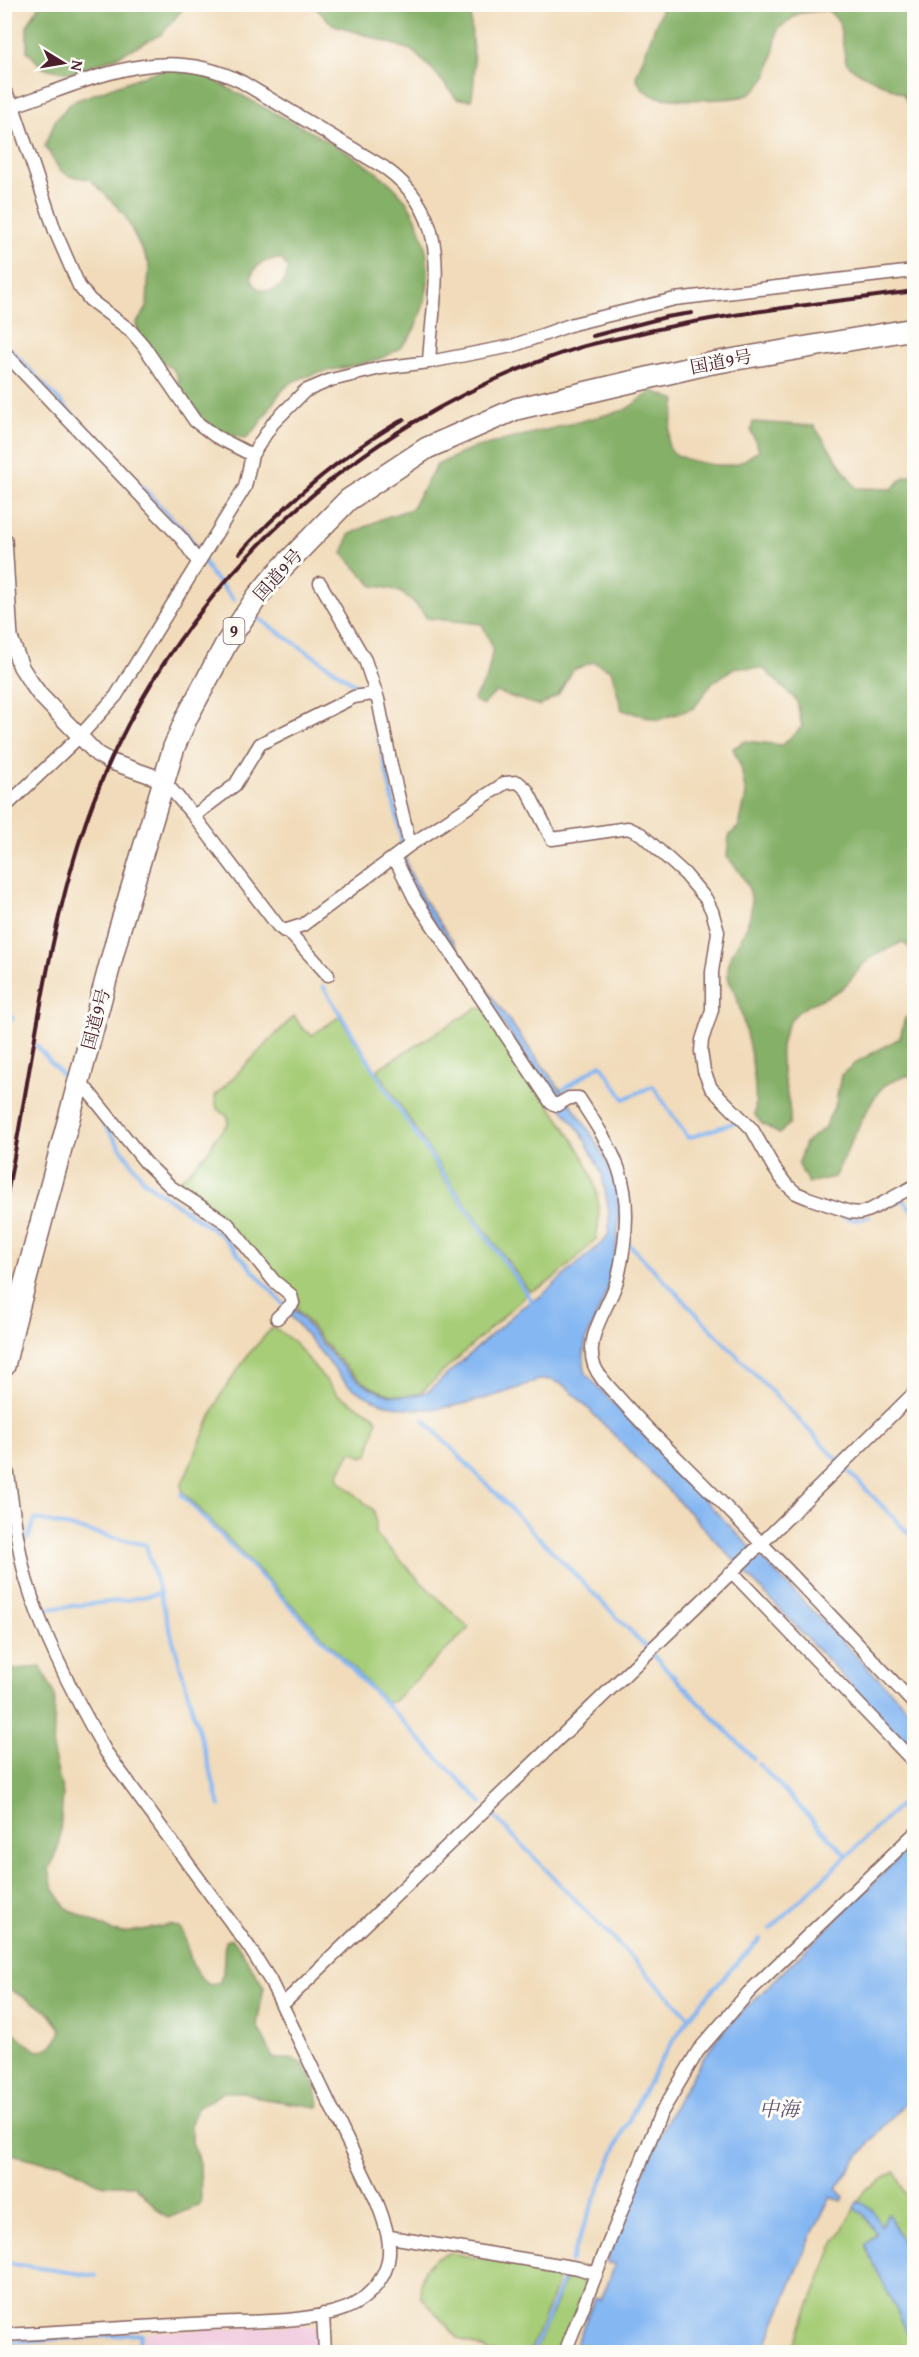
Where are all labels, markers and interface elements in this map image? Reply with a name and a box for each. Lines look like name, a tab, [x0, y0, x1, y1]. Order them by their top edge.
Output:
north arrow	[33, 33, 93, 93]
text: N	[65, 58, 91, 74]
street label: 国道9号	[688, 342, 754, 381]
street label: 国道9号	[247, 542, 309, 607]
road number: 9	[224, 618, 244, 644]
street label: 国道9号	[74, 985, 117, 1053]
water label: 中海	[759, 2094, 802, 2123]

